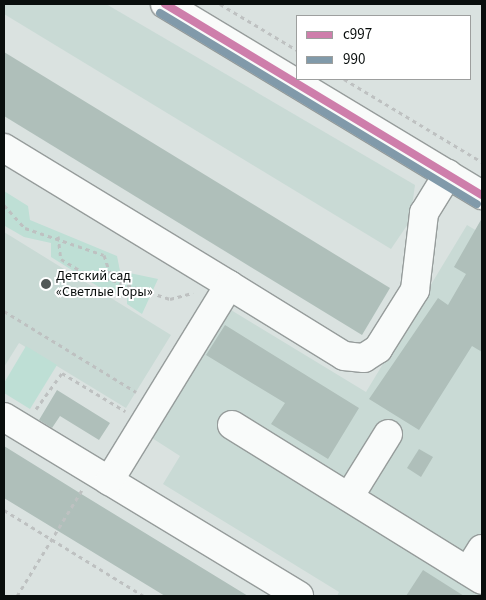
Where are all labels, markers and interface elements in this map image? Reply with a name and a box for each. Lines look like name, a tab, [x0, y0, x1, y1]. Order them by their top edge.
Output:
legend	[296, 15, 471, 80]
text: с997	[343, 24, 372, 45]
text: 990	[343, 49, 365, 70]
place label: Детский сад «Светлые Горы»	[56, 268, 153, 300]
marker: Детский сад «Светлые Горы»	[40, 278, 52, 290]

